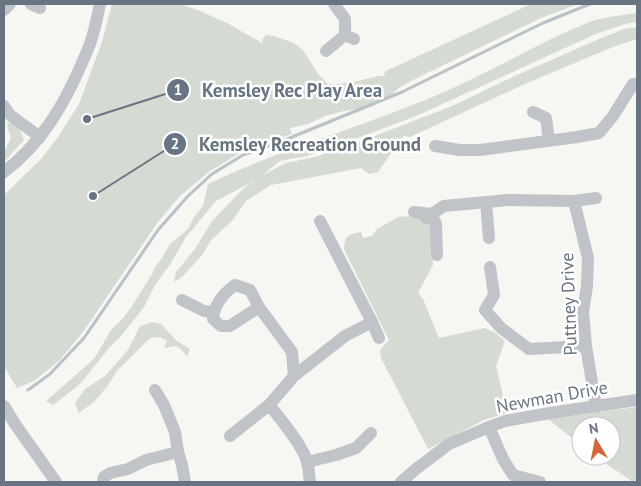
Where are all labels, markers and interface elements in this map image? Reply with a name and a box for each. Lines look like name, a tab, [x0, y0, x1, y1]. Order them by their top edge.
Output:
callout: Kemsley Rec Play Area	[165, 73, 393, 107]
text: Kemsley Rec Play Area	[202, 78, 382, 102]
text: 1	[174, 80, 182, 99]
callout: Kemsley Recreation Ground	[163, 127, 431, 161]
text: Kemsley Recreation Ground	[199, 132, 421, 156]
text: 2	[171, 134, 179, 153]
street label: Puttney Drive	[555, 252, 582, 356]
street label: Newman Drive	[494, 375, 609, 418]
north arrow	[571, 416, 621, 466]
text: N	[588, 419, 600, 438]

